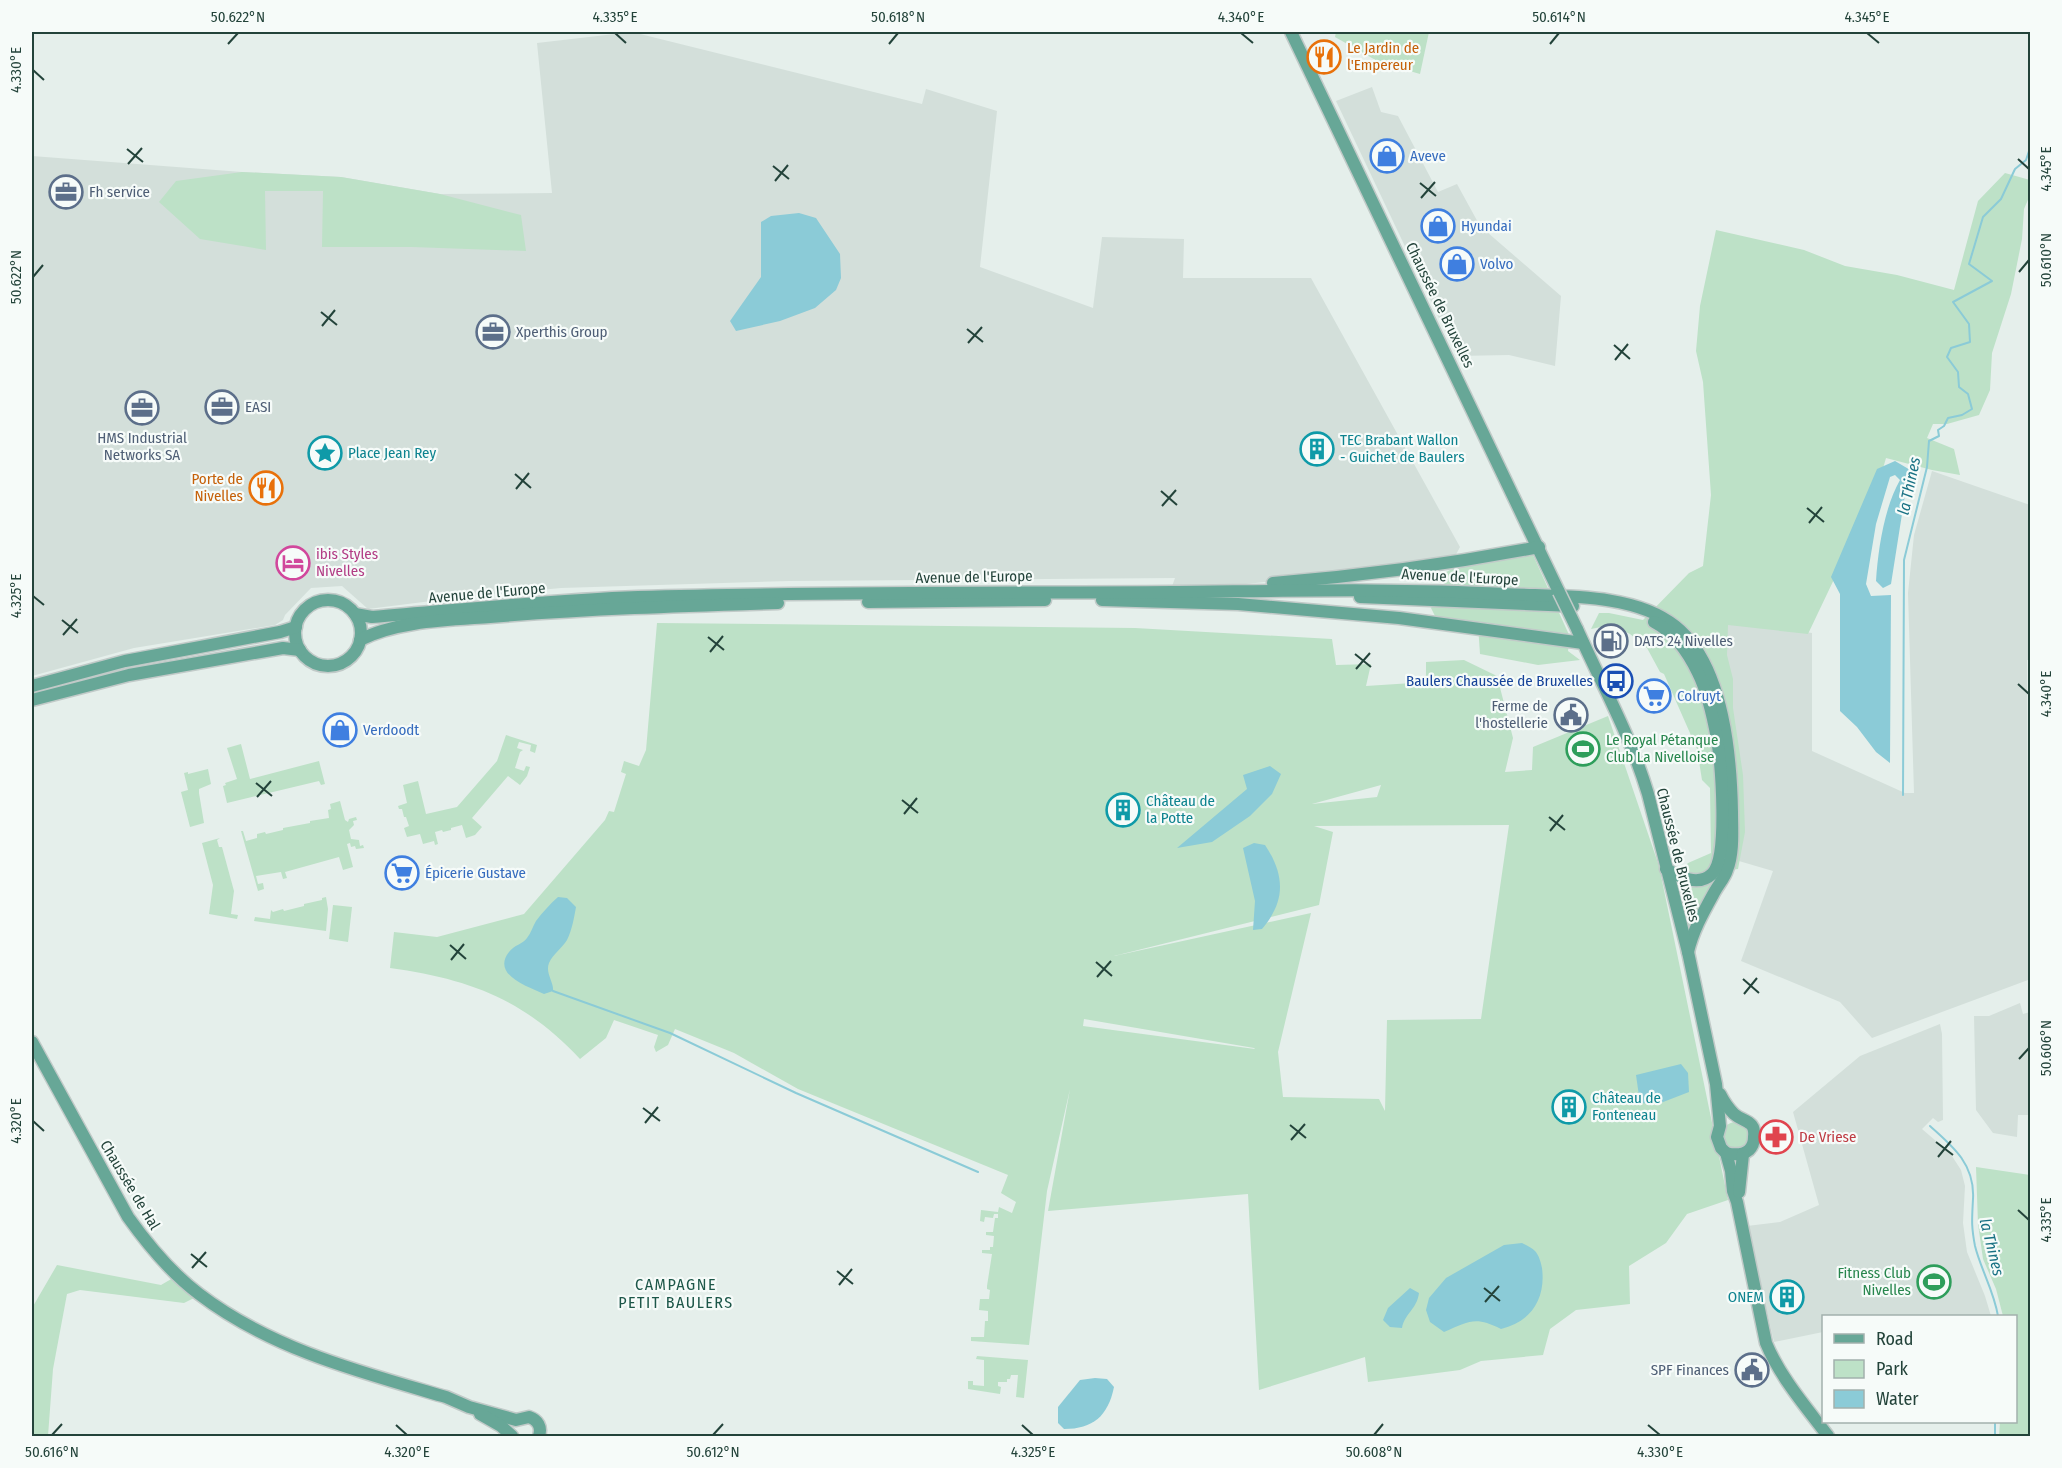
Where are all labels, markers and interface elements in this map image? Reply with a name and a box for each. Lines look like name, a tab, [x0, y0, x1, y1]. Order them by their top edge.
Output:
text: 50.622°N	[211, 8, 265, 26]
text: 4.335°E	[593, 8, 637, 26]
text: 50.618°N	[871, 8, 925, 26]
text: 4.340°E	[1218, 8, 1264, 26]
text: 50.614°N	[1532, 8, 1586, 26]
text: 4.345°E	[1844, 8, 1890, 26]
restaurant icon: Le Jardin de l'Empereur	[1306, 39, 1342, 75]
place label: Le Jardin de l'Empereur	[1347, 39, 1419, 74]
text: 4.330°E	[7, 47, 25, 93]
shop icon: Aveve	[1369, 138, 1405, 174]
text: 4.345°E	[2037, 146, 2055, 192]
place label: Aveve	[1410, 147, 1446, 165]
office icon: Fh service	[48, 174, 84, 210]
place label: Fh service	[89, 183, 150, 201]
shop icon: Hyundai	[1420, 208, 1456, 244]
place label: Hyundai	[1461, 217, 1512, 235]
text: 50.610°N	[2037, 233, 2055, 287]
street label: Chaussée de Bruxelles	[1402, 239, 1478, 371]
shop icon: Volvo	[1439, 246, 1475, 282]
text: 50.622°N	[7, 250, 25, 304]
place label: Volvo	[1480, 255, 1514, 273]
office icon: Xperthis Group	[475, 314, 511, 350]
place label: Xperthis Group	[516, 323, 608, 341]
office icon: EASI	[204, 389, 240, 425]
office icon: HMS Industrial Networks SA	[124, 390, 160, 426]
place label: EASI	[245, 398, 271, 416]
place label: HMS Industrial Networks SA	[97, 429, 187, 464]
building icon: TEC Brabant Wallon - Guichet de Baulers	[1299, 431, 1335, 467]
place label: TEC Brabant Wallon - Guichet de Baulers	[1340, 431, 1465, 466]
place icon: Place Jean Rey	[307, 435, 343, 471]
place label: Place Jean Rey	[348, 444, 436, 462]
water label: la Thines	[1894, 455, 1924, 517]
place label: Porte de Nivelles	[191, 470, 243, 505]
restaurant icon: Porte de Nivelles	[248, 470, 284, 506]
hotel icon: ibis Styles Nivelles	[275, 545, 311, 581]
place label: ibis Styles Nivelles	[316, 545, 378, 580]
street label: Avenue de l'Europe	[1401, 565, 1519, 589]
street label: Avenue de l'Europe	[915, 567, 1033, 587]
text: 4.325°E	[7, 574, 25, 618]
street label: Avenue de l'Europe	[428, 579, 546, 607]
fuel station icon: DATS 24 Nivelles	[1593, 623, 1629, 659]
place label: DATS 24 Nivelles	[1634, 632, 1733, 650]
bus stop icon: Baulers Chaussée de Bruxelles	[1598, 663, 1634, 699]
text: 4.340°E	[2037, 671, 2055, 717]
place label: Baulers Chaussée de Bruxelles	[1406, 672, 1593, 690]
supermarket icon: Colruyt	[1636, 678, 1672, 714]
place label: Colruyt	[1677, 687, 1721, 705]
place label: Ferme de l'hostellerie	[1475, 697, 1548, 732]
public building icon: Ferme de l'hostellerie	[1553, 697, 1589, 733]
shop icon: Verdoodt	[322, 712, 358, 748]
place label: Verdoodt	[363, 721, 419, 739]
sports icon: Le Royal Pétanque Club La Nivelloise	[1565, 731, 1601, 767]
place label: Le Royal Pétanque Club La Nivelloise	[1606, 731, 1718, 766]
street label: Chaussée de Bruxelles	[1653, 786, 1703, 924]
building icon: Château de la Potte	[1105, 792, 1141, 828]
place label: Château de la Potte	[1146, 792, 1215, 827]
supermarket icon: Épicerie Gustave	[384, 855, 420, 891]
place label: Épicerie Gustave	[425, 864, 526, 882]
text: 50.606°N	[2037, 1020, 2055, 1076]
building icon: Château de Fonteneau	[1551, 1089, 1587, 1125]
place label: Château de Fonteneau	[1592, 1089, 1661, 1124]
text: 4.320°E	[7, 1098, 25, 1144]
pharmacy icon: De Vriese	[1758, 1119, 1794, 1155]
place label: De Vriese	[1799, 1128, 1856, 1146]
street label: Chaussée de Hal	[96, 1137, 164, 1233]
text: 4.335°E	[2037, 1198, 2055, 1242]
water label: la Thines	[1976, 1216, 2008, 1278]
place label: Fitness Club Nivelles	[1837, 1264, 1911, 1299]
sports icon: Fitness Club Nivelles	[1916, 1264, 1952, 1300]
district label: CAMPAGNE PETIT BAULERS	[618, 1275, 734, 1312]
building icon: ONEM	[1769, 1279, 1805, 1315]
place label: ONEM	[1728, 1288, 1764, 1306]
legend	[1822, 1315, 2017, 1423]
text: Road	[1876, 1328, 1913, 1350]
public building icon: SPF Finances	[1734, 1352, 1770, 1388]
text: Park	[1876, 1358, 1909, 1380]
place label: SPF Finances	[1651, 1361, 1729, 1379]
text: Water	[1876, 1388, 1919, 1410]
text: 50.616°N	[25, 1443, 79, 1461]
text: 4.320°E	[384, 1443, 430, 1461]
text: 50.612°N	[686, 1443, 740, 1461]
text: 4.325°E	[1011, 1443, 1055, 1461]
text: 50.608°N	[1346, 1443, 1402, 1461]
text: 4.330°E	[1637, 1443, 1683, 1461]

